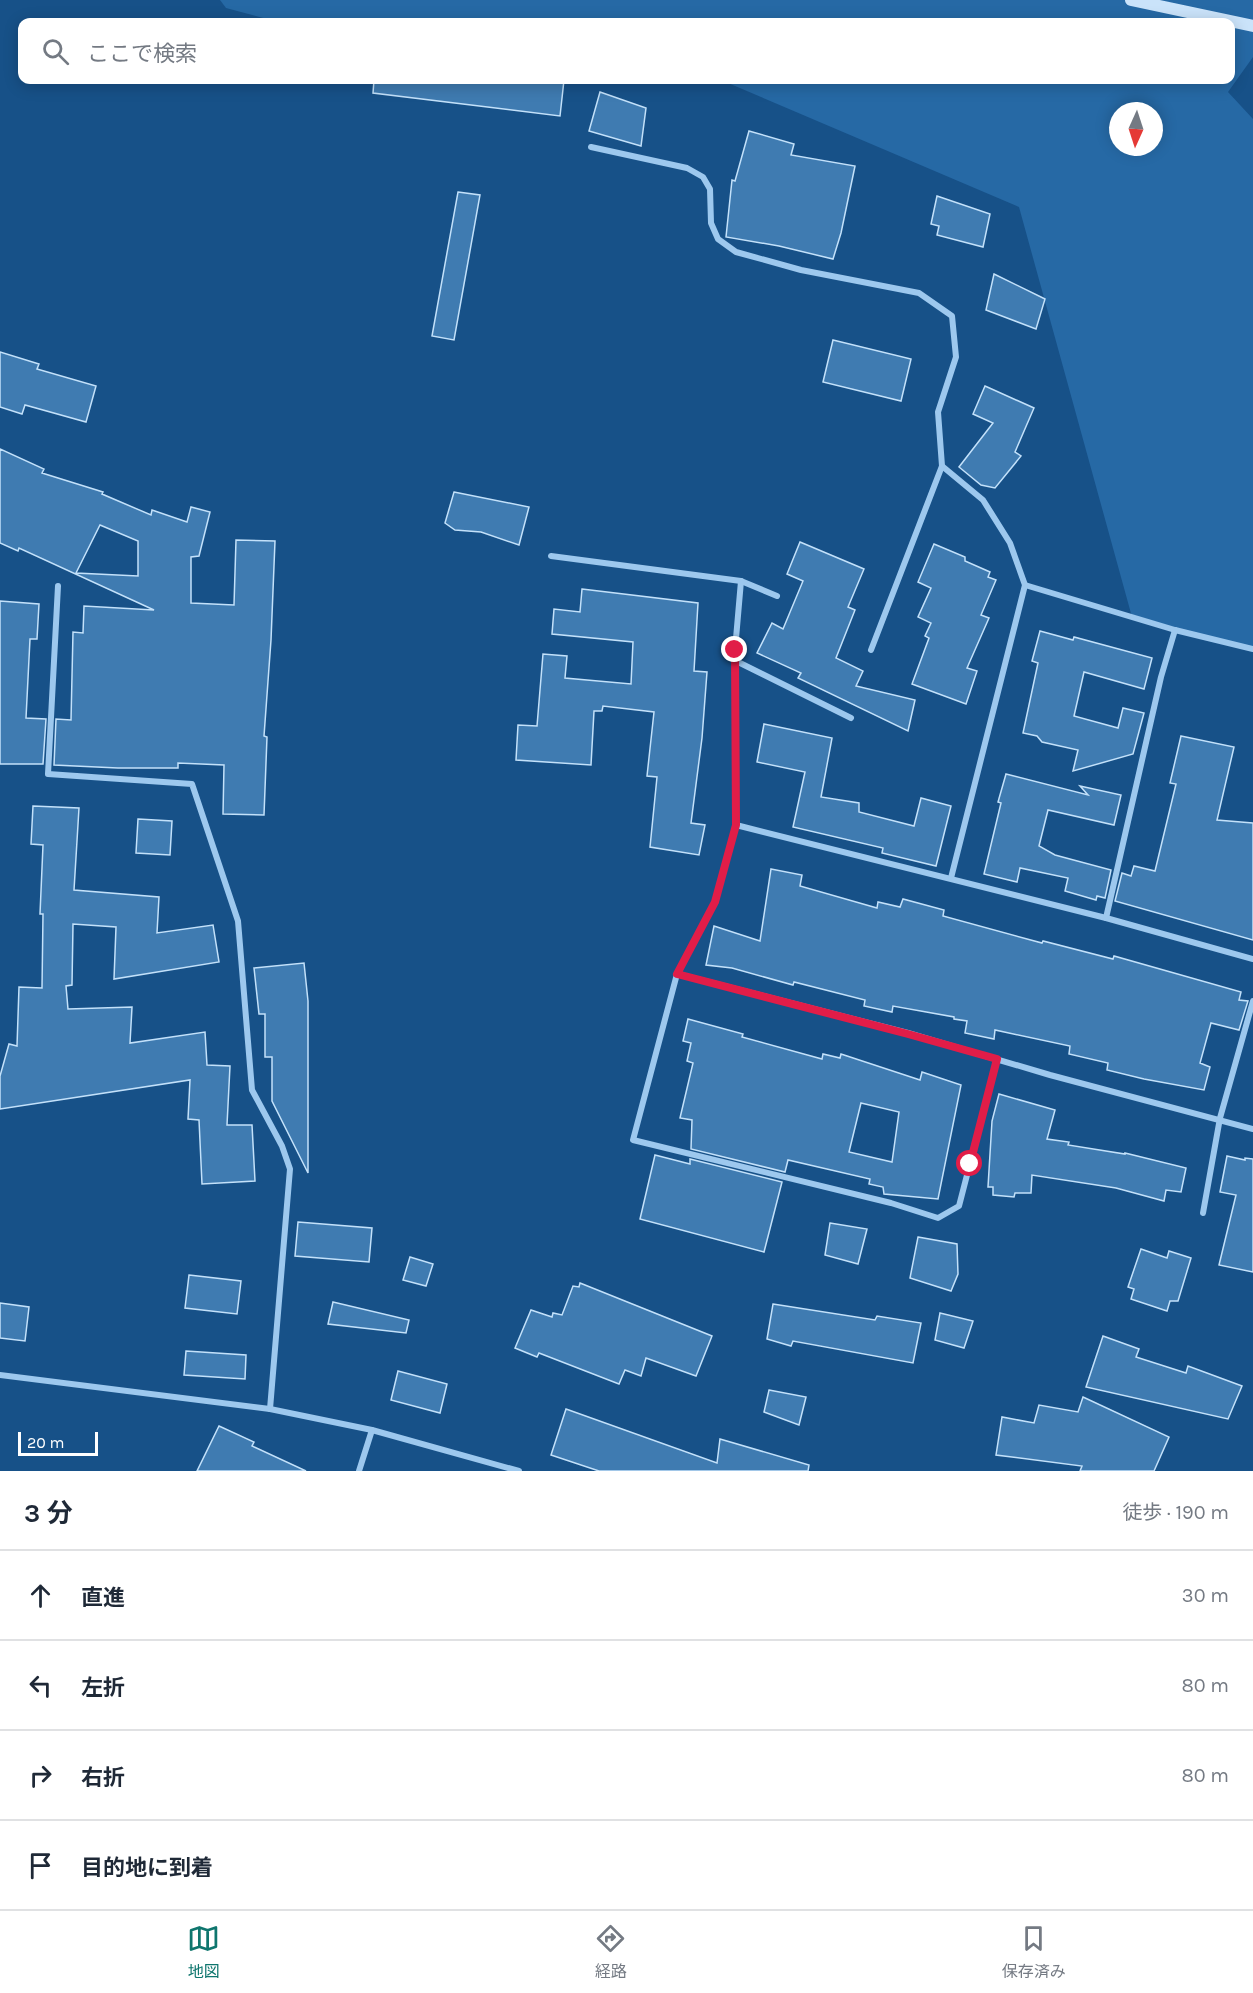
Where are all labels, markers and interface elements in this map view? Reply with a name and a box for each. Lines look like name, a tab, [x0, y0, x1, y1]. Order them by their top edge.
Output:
search box	[18, 18, 1235, 84]
icon: search	[39, 35, 72, 68]
text: ここで検索	[87, 41, 197, 67]
north arrow	[1109, 102, 1163, 156]
route end	[721, 636, 747, 662]
route start	[956, 1150, 982, 1176]
scale bar	[18, 1429, 98, 1456]
text: 20 m	[27, 1433, 65, 1452]
text: 3 分	[24, 1498, 73, 1529]
text: 徒歩 · 190 m	[1122, 1501, 1229, 1524]
icon: ahead	[24, 1579, 57, 1612]
text: 30 m	[1182, 1584, 1229, 1607]
text: 直進	[81, 1585, 125, 1611]
icon: left	[24, 1669, 57, 1702]
text: 80 m	[1181, 1674, 1229, 1697]
text: 左折	[81, 1675, 125, 1701]
icon: right	[24, 1759, 57, 1792]
text: 80 m	[1181, 1764, 1229, 1787]
text: 右折	[81, 1765, 125, 1791]
icon: arrive	[24, 1849, 57, 1882]
text: 目的地に到着	[81, 1855, 213, 1881]
tab: 地図	[187, 1922, 220, 1982]
tab: 経路	[594, 1922, 627, 1982]
tab: 保存済み	[1002, 1922, 1066, 1982]

